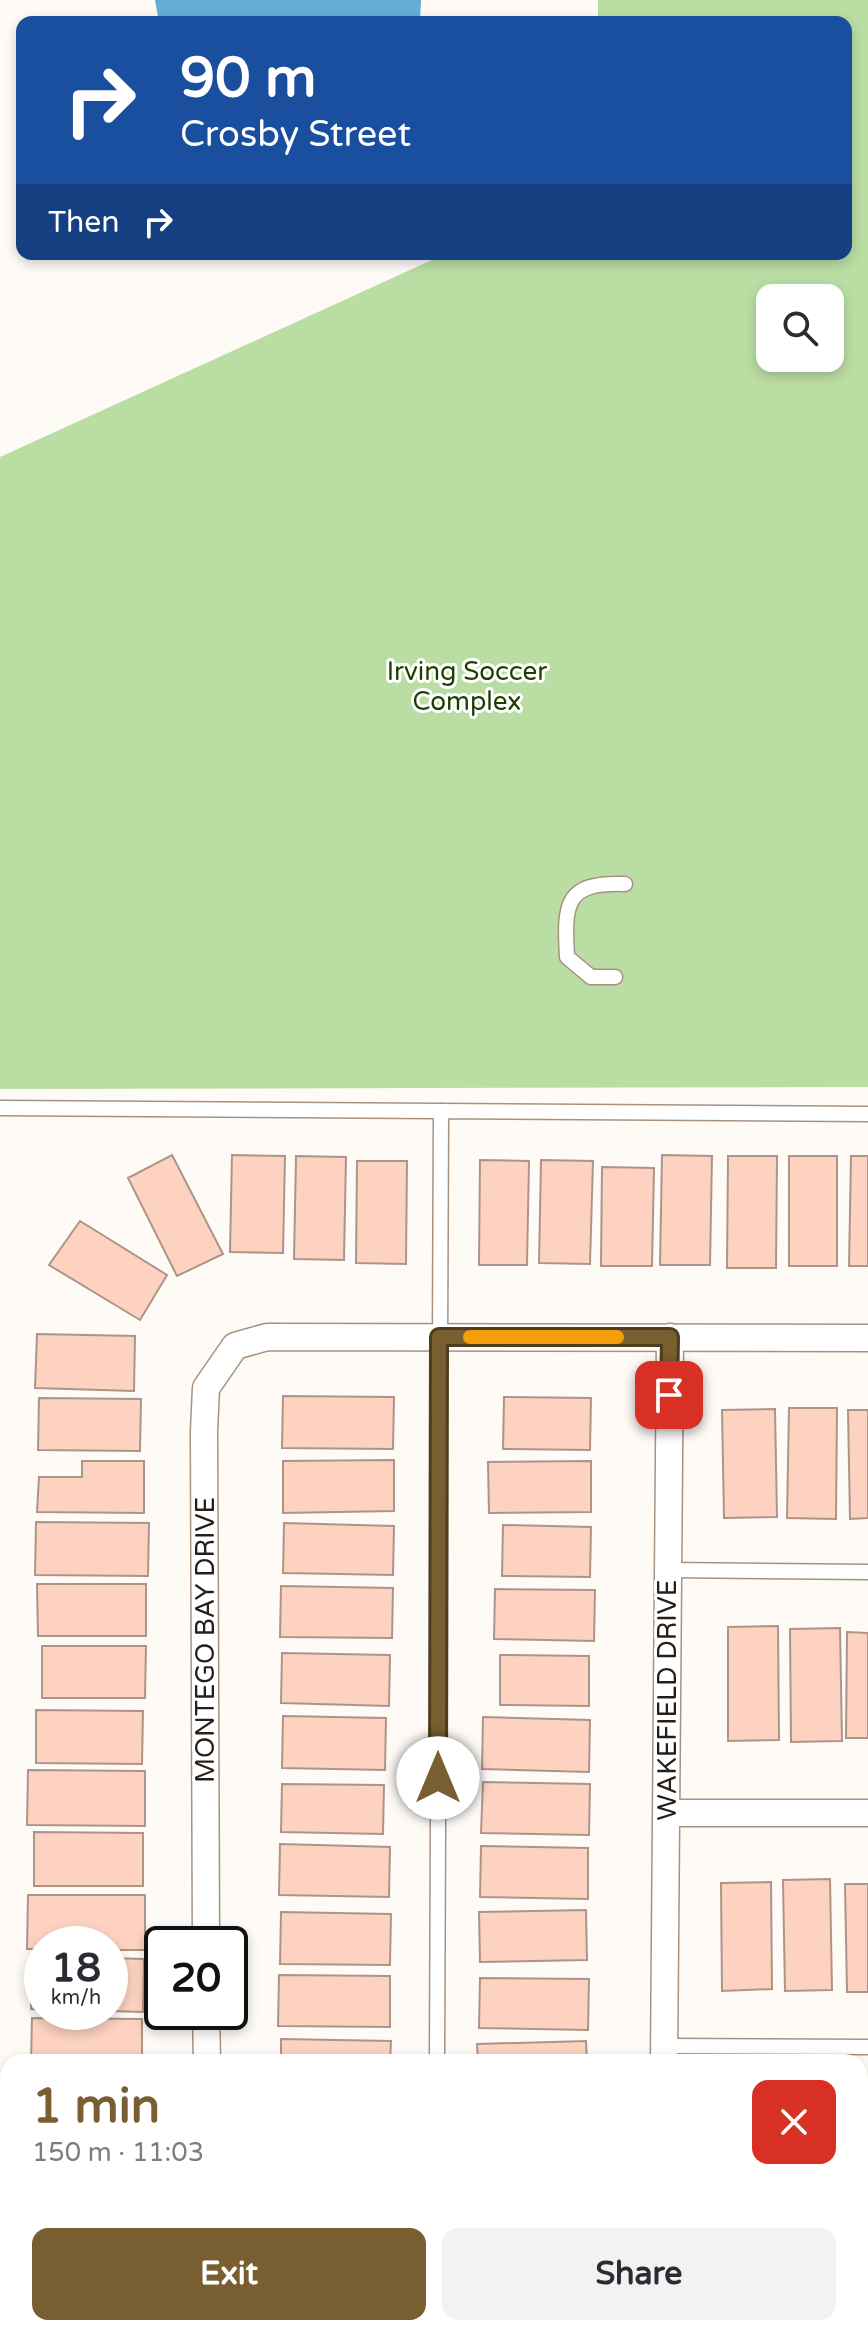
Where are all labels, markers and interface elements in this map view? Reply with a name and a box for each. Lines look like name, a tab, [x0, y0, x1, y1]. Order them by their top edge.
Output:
text: 90 m	[180, 45, 316, 112]
icon: right	[48, 48, 152, 152]
text: Crosby Street	[180, 113, 411, 156]
icon: right	[136, 200, 180, 244]
text: Then	[48, 204, 120, 241]
map controls	[756, 284, 844, 372]
button: search	[756, 284, 844, 372]
park label: Irving Soccer Complex	[387, 656, 547, 717]
pin	[635, 1361, 703, 1429]
icon: arrive	[647, 1373, 691, 1417]
street label: MONTEGO BAY DRIVE	[190, 1497, 221, 1783]
street label: WAKEFIELD DRIVE	[652, 1580, 683, 1820]
position arrow	[396, 1736, 480, 1820]
speed limit sign: 20	[144, 1926, 248, 2030]
text: 18	[51, 1944, 101, 1992]
text: km/h	[51, 1986, 101, 2010]
text: 1 min	[32, 2078, 160, 2136]
button: close	[752, 2080, 836, 2164]
text: 150 m · 11:03	[32, 2137, 204, 2168]
button: Exit	[32, 2228, 426, 2320]
button: Share	[442, 2228, 836, 2320]

